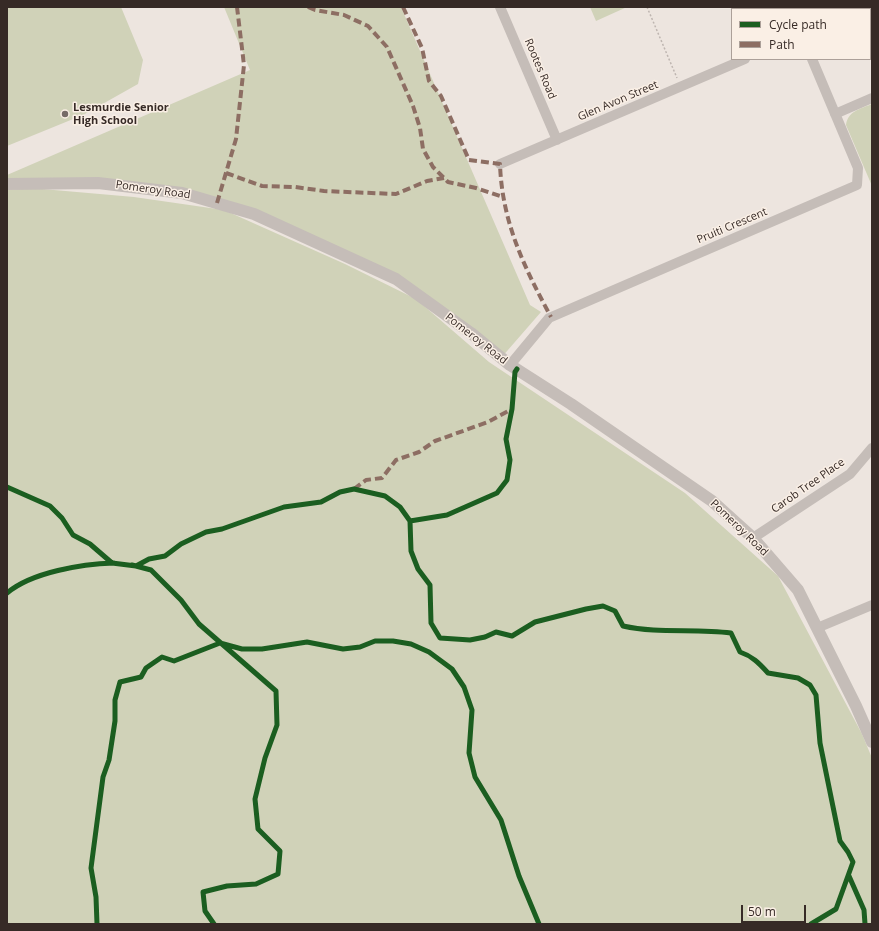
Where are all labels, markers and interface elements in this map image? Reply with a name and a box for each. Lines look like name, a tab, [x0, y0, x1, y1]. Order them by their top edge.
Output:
legend	[731, 8, 871, 60]
text: Cycle path	[769, 16, 827, 33]
text: Path	[769, 36, 795, 53]
street label: Rootes Road	[521, 37, 559, 101]
street label: Glen Avon Street	[576, 78, 660, 124]
place label: Lesmurdie Senior High School	[73, 101, 169, 127]
marker: Lesmurdie Senior High School	[60, 109, 70, 119]
street label: Pomeroy Road	[115, 178, 191, 202]
street label: Pruiti Crescent	[695, 205, 769, 247]
street label: Pomeroy Road	[442, 311, 510, 367]
street label: Carob Tree Place	[769, 456, 847, 516]
street label: Pomeroy Road	[707, 497, 771, 559]
scale bar	[743, 897, 808, 923]
text: 50 m	[748, 903, 776, 920]

